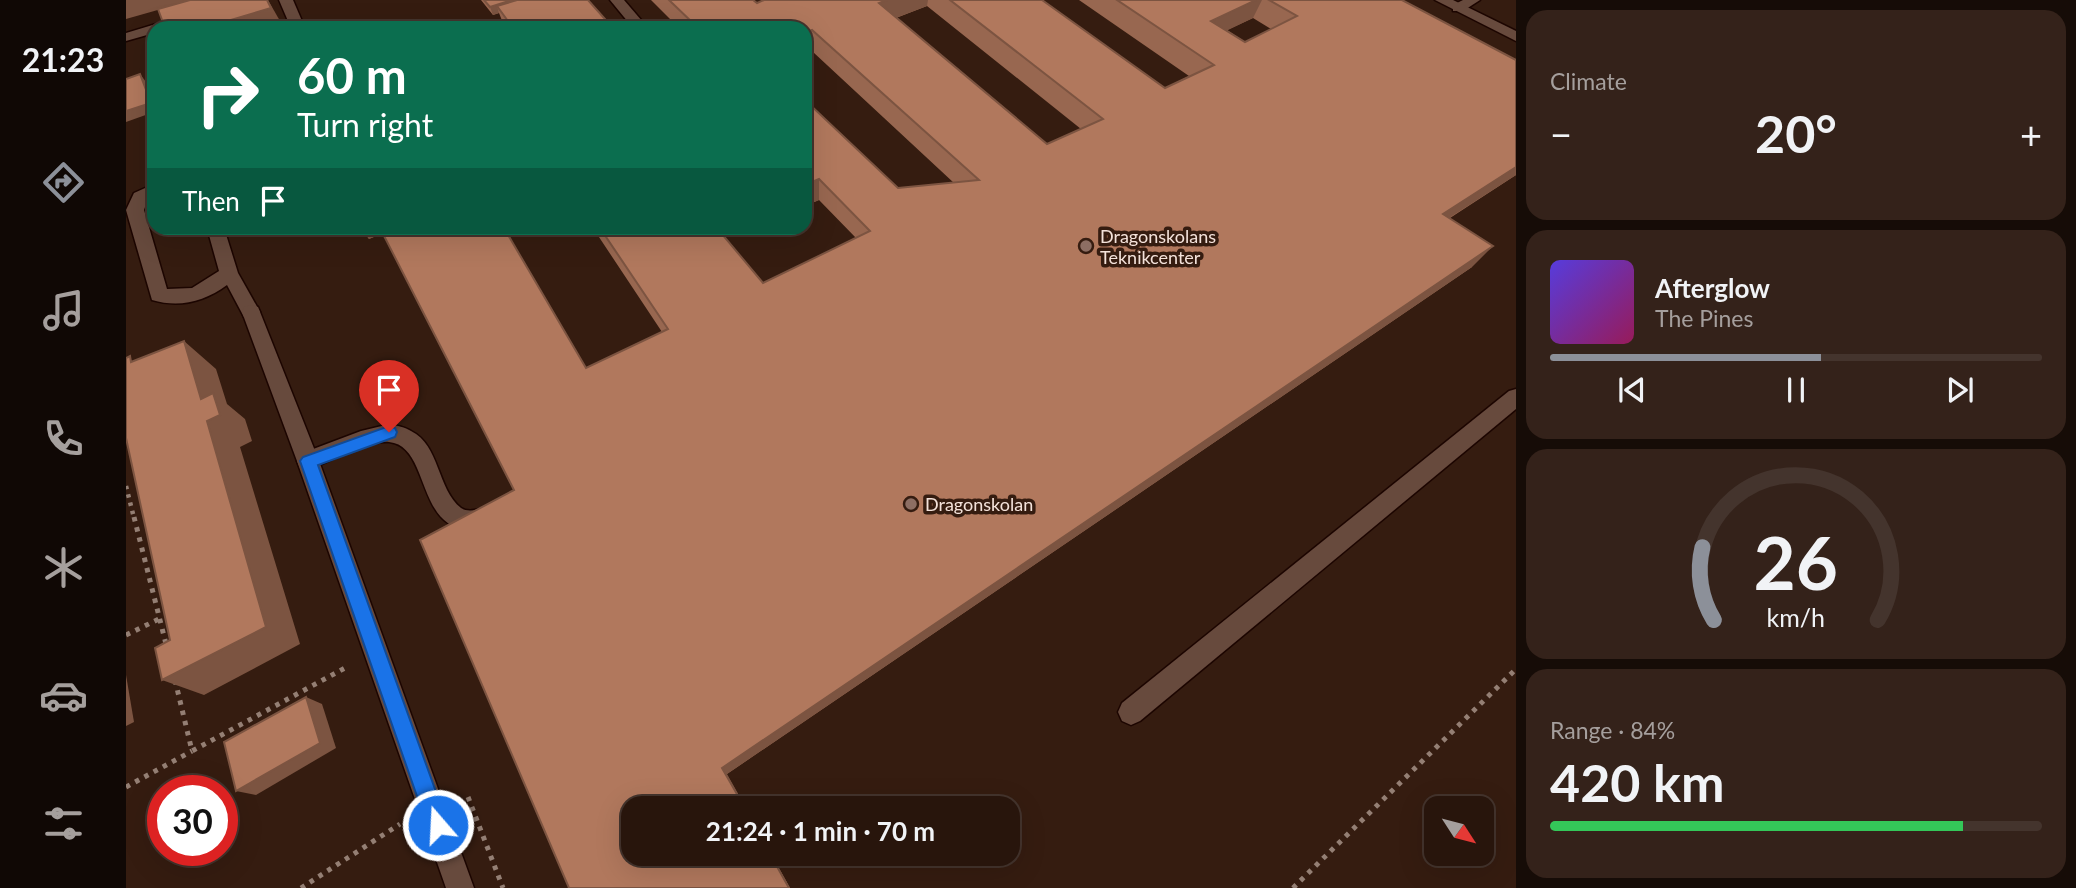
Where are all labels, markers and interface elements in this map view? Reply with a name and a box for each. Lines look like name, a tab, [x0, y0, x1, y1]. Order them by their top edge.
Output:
text: 21:23	[22, 40, 104, 79]
text: 60 m	[297, 46, 407, 104]
icon: right	[182, 49, 273, 140]
text: Climate	[1550, 67, 1627, 95]
text: 20°	[1755, 102, 1837, 164]
text: Turn right	[297, 105, 433, 144]
text: −	[1550, 111, 1572, 157]
text: +	[2020, 111, 2042, 157]
icon: directions	[39, 158, 88, 207]
icon: arrive	[254, 182, 292, 220]
text: Then	[182, 185, 240, 217]
place label: Dragonskolans Teknikcenter	[1100, 225, 1216, 268]
marker: Dragonskolans Teknikcenter	[1078, 238, 1094, 254]
text: Afterglow	[1655, 272, 1770, 304]
icon: music	[39, 286, 88, 335]
text: The Pines	[1655, 304, 1753, 332]
pin	[359, 360, 419, 432]
icon: arrive	[370, 371, 408, 409]
icon: previous	[1613, 371, 1651, 409]
icon: pause	[1777, 371, 1815, 409]
icon: next	[1941, 371, 1979, 409]
icon: phone	[39, 414, 88, 463]
place label: Dragonskolan	[925, 493, 1033, 515]
marker: Dragonskolan	[903, 496, 919, 512]
text: 26	[1754, 518, 1838, 606]
icon: climate	[39, 543, 88, 592]
text: km/h	[1767, 602, 1825, 632]
icon: car	[39, 671, 88, 720]
text: Range · 84%	[1550, 716, 1675, 744]
text: 420 km	[1550, 751, 1724, 813]
speed limit sign: 30	[147, 775, 238, 866]
position arrow	[401, 788, 475, 862]
north arrow	[1424, 796, 1494, 866]
map controls	[1424, 796, 1494, 866]
icon: filters	[39, 799, 88, 848]
text: 21:24 · 1 min · 70 m	[706, 815, 935, 847]

